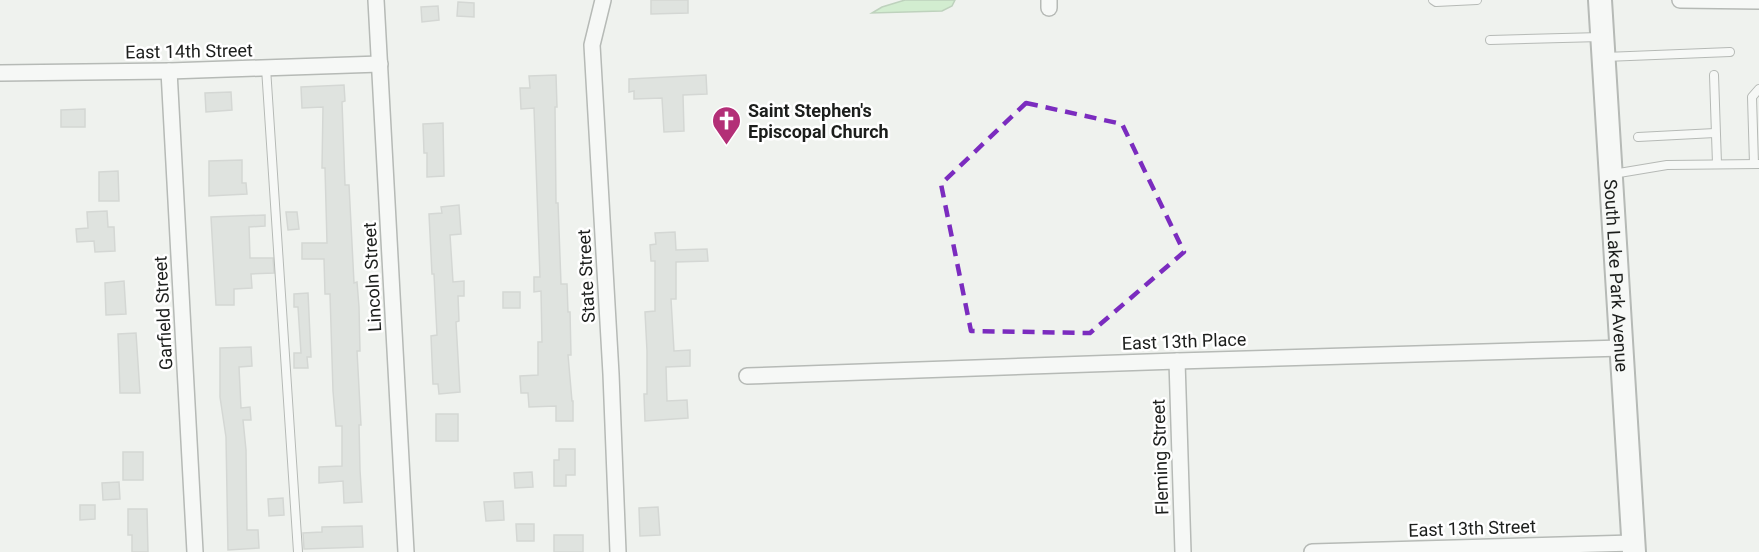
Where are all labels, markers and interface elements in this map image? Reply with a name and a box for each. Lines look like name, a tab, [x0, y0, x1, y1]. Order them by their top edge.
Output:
street label: East 14th Street	[125, 39, 253, 63]
place label: Saint Stephen's Episcopal Church	[748, 100, 889, 142]
church icon: Saint Stephen's Episcopal Church	[711, 104, 743, 146]
street label: South Lake Park Avenue	[1601, 178, 1633, 373]
street label: Lincoln Street	[359, 221, 385, 332]
street label: State Street	[573, 229, 599, 323]
street label: Garfield Street	[150, 255, 176, 371]
street label: East 13th Place	[1121, 328, 1247, 354]
street label: Fleming Street	[1147, 399, 1173, 515]
street label: East 13th Street	[1408, 515, 1536, 541]

